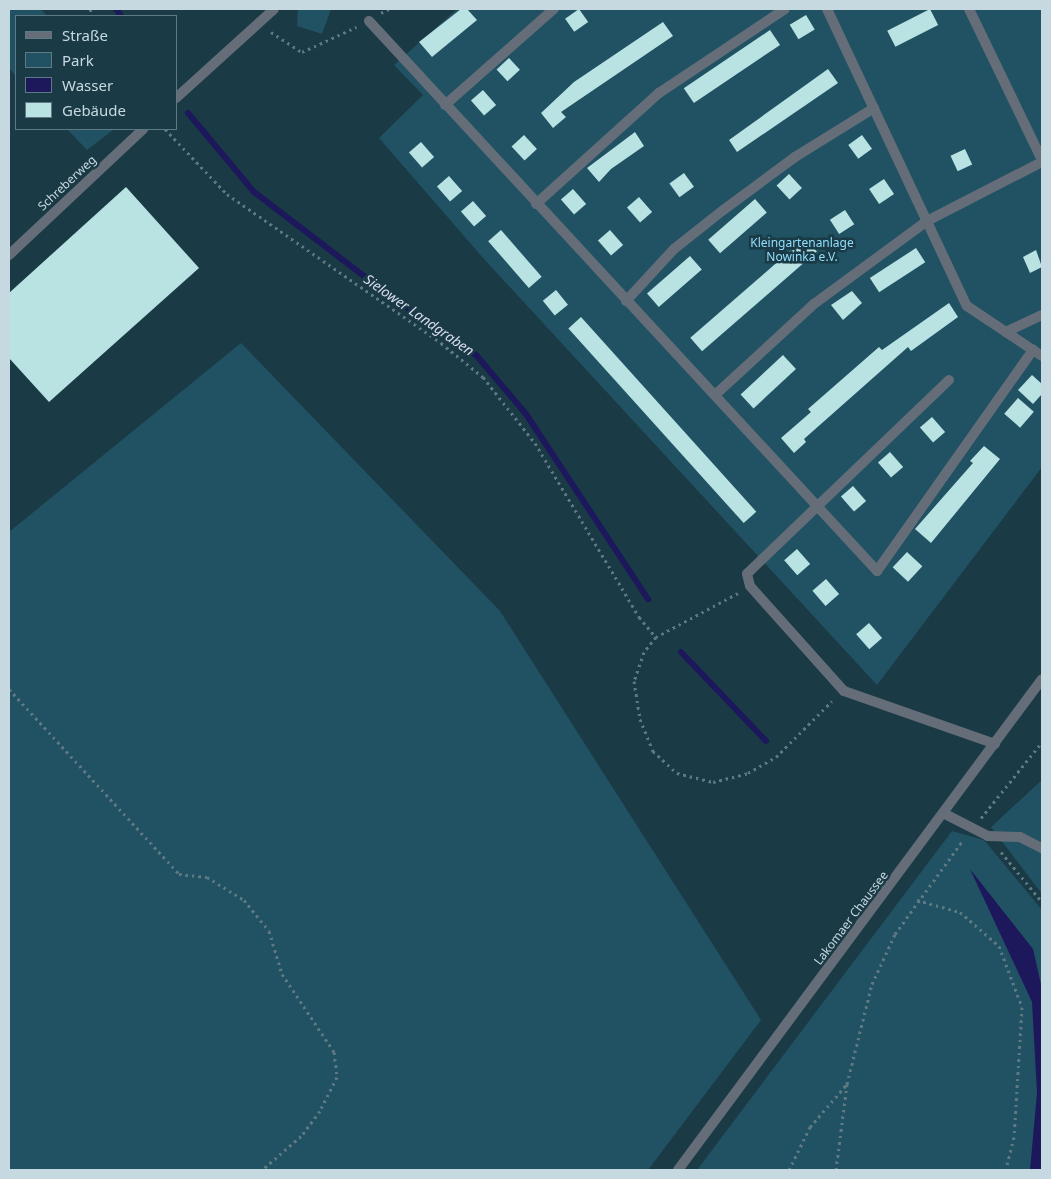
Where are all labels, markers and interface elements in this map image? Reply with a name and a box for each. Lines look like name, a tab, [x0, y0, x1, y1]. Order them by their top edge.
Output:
legend	[15, 15, 178, 130]
text: Straße	[62, 25, 108, 45]
text: Park	[62, 50, 94, 70]
text: Wasser	[62, 75, 113, 95]
text: Gebäude	[62, 100, 126, 120]
street label: Schreberweg	[35, 153, 99, 213]
park label: Kleingartenanlage Nowinka e.V.	[750, 236, 854, 264]
water label: Sielower Landgraben	[361, 271, 477, 359]
street label: Lakomaer Chaussee	[811, 868, 891, 968]

